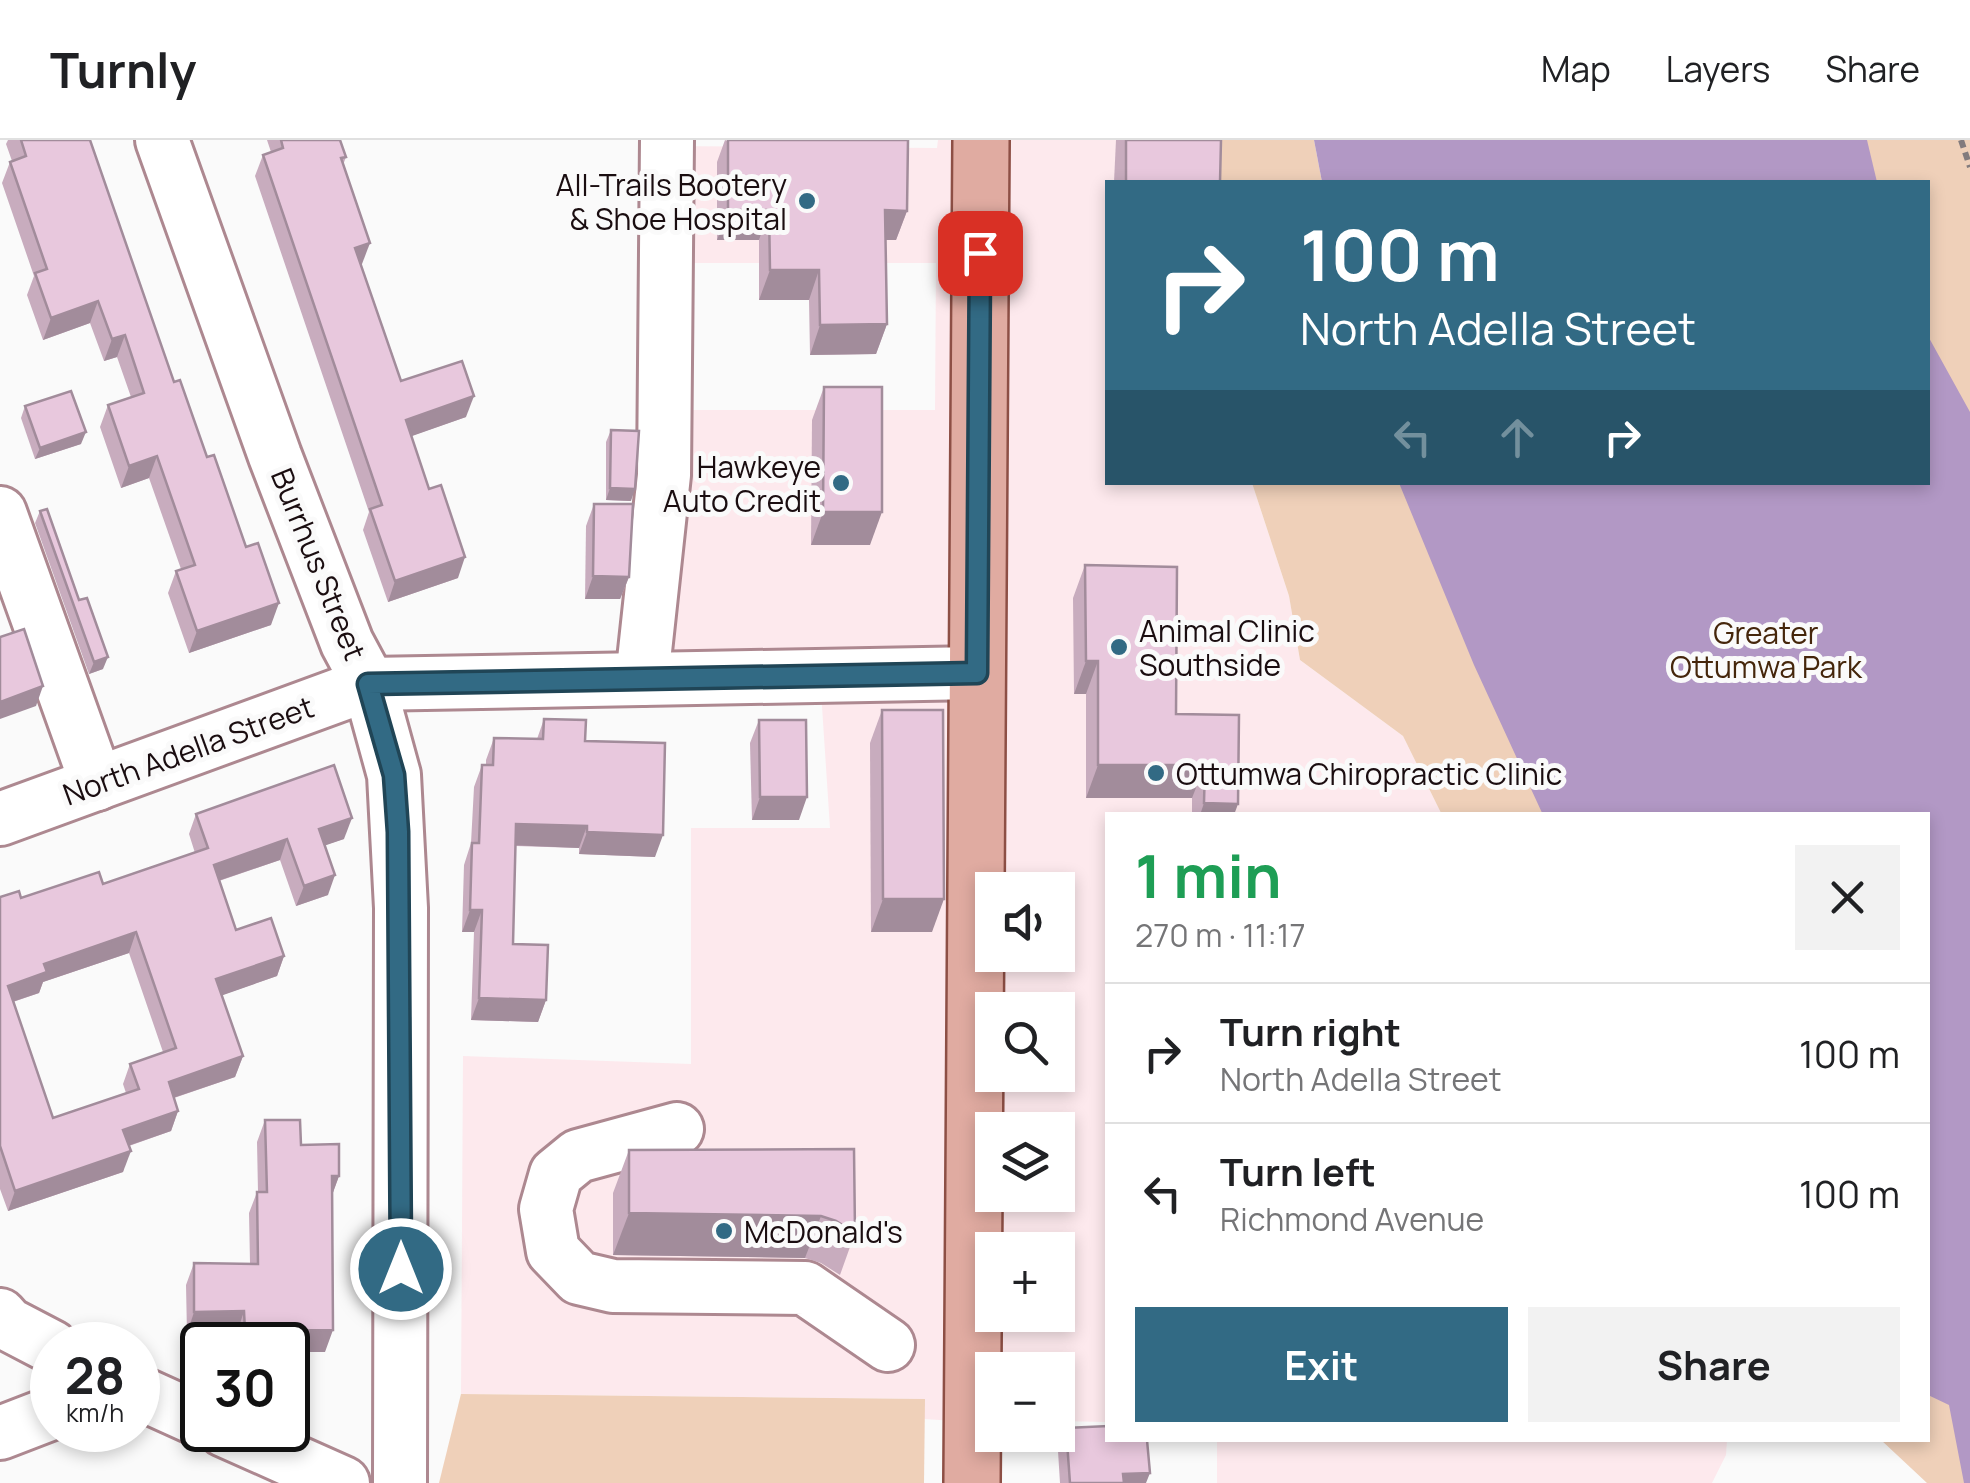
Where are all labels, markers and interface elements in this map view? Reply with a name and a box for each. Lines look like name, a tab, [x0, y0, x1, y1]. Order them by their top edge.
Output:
text: Turnly	[50, 37, 196, 102]
text: Map	[1541, 45, 1611, 93]
text: Layers	[1666, 45, 1770, 93]
text: Share	[1825, 45, 1920, 93]
place label: All-Trails Bootery & Shoe Hospital	[555, 164, 787, 239]
marker: All-Trails Bootery & Shoe Hospital	[796, 190, 818, 212]
text: 100 m	[1300, 206, 1500, 302]
pin	[938, 211, 1023, 296]
icon: right	[1135, 220, 1265, 350]
icon: arrive	[953, 226, 1008, 281]
text: North Adella Street	[1300, 297, 1696, 359]
icon: left	[1385, 410, 1440, 465]
icon: ahead	[1490, 410, 1545, 465]
icon: right	[1595, 410, 1650, 465]
place label: Hawkeye Auto Credit	[663, 446, 821, 521]
street label: Burrhus Street	[262, 462, 376, 666]
marker: Hawkeye Auto Credit	[830, 472, 852, 494]
place label: Animal Clinic Southside	[1139, 610, 1315, 685]
park label: Greater Ottumwa Park	[1670, 612, 1863, 687]
marker: Animal Clinic Southside	[1108, 636, 1130, 658]
street label: North Adella Street	[57, 686, 319, 814]
place label: Ottumwa Chiropractic Clinic	[1176, 753, 1562, 794]
marker: Ottumwa Chiropractic Clinic	[1145, 762, 1167, 784]
text: 1 min	[1135, 834, 1282, 916]
button: close	[1795, 845, 1900, 950]
map controls	[975, 872, 1075, 1452]
button: sound	[975, 872, 1075, 972]
text: 270 m · 11:17	[1135, 913, 1305, 957]
button: search	[975, 992, 1075, 1092]
text: Turn right	[1220, 1005, 1401, 1057]
icon: right	[1135, 1026, 1190, 1081]
text: 100 m	[1799, 1027, 1900, 1079]
text: North Adella Street	[1220, 1057, 1502, 1101]
button: layers	[975, 1112, 1075, 1212]
text: Turn left	[1220, 1145, 1376, 1197]
icon: left	[1135, 1166, 1190, 1221]
text: 100 m	[1799, 1167, 1900, 1219]
text: Richmond Avenue	[1220, 1197, 1484, 1241]
place label: McDonald's	[744, 1211, 903, 1252]
position arrow	[349, 1217, 453, 1321]
marker: McDonald's	[713, 1220, 735, 1242]
button: +	[975, 1232, 1075, 1332]
button: Exit	[1135, 1307, 1508, 1422]
button: Share	[1528, 1307, 1900, 1422]
speed limit sign: 30	[180, 1322, 310, 1452]
text: 28	[65, 1341, 125, 1409]
button: −	[975, 1352, 1075, 1452]
text: km/h	[66, 1395, 124, 1430]

